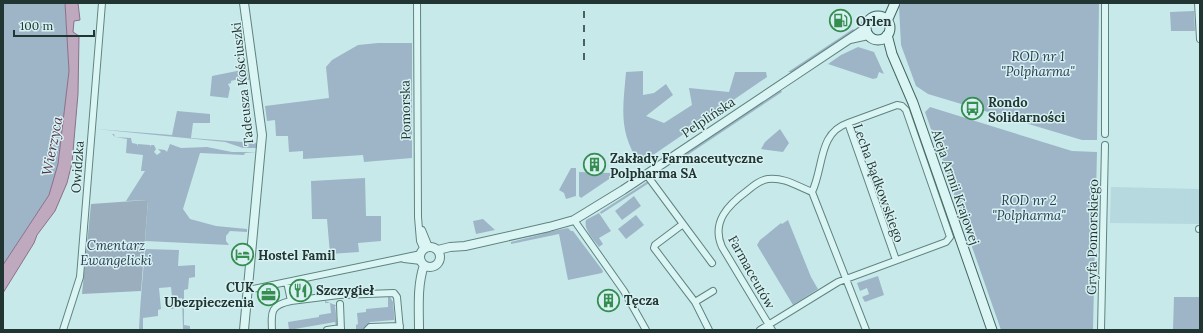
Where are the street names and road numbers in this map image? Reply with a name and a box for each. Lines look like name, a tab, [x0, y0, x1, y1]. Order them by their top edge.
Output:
street label: Tadeusza Kościuszki	[228, 21, 257, 147]
street label: Pomorska	[396, 80, 415, 140]
street label: Pelplińska	[678, 93, 739, 141]
street label: Lecha Bądkowskiego	[849, 121, 908, 245]
street label: Aleja Armii Krajowej	[927, 126, 983, 247]
street label: Owidzka	[67, 140, 88, 194]
street label: Gryfa Pomorskiego	[1083, 179, 1102, 295]
street label: Farmaceutów	[724, 232, 779, 313]

